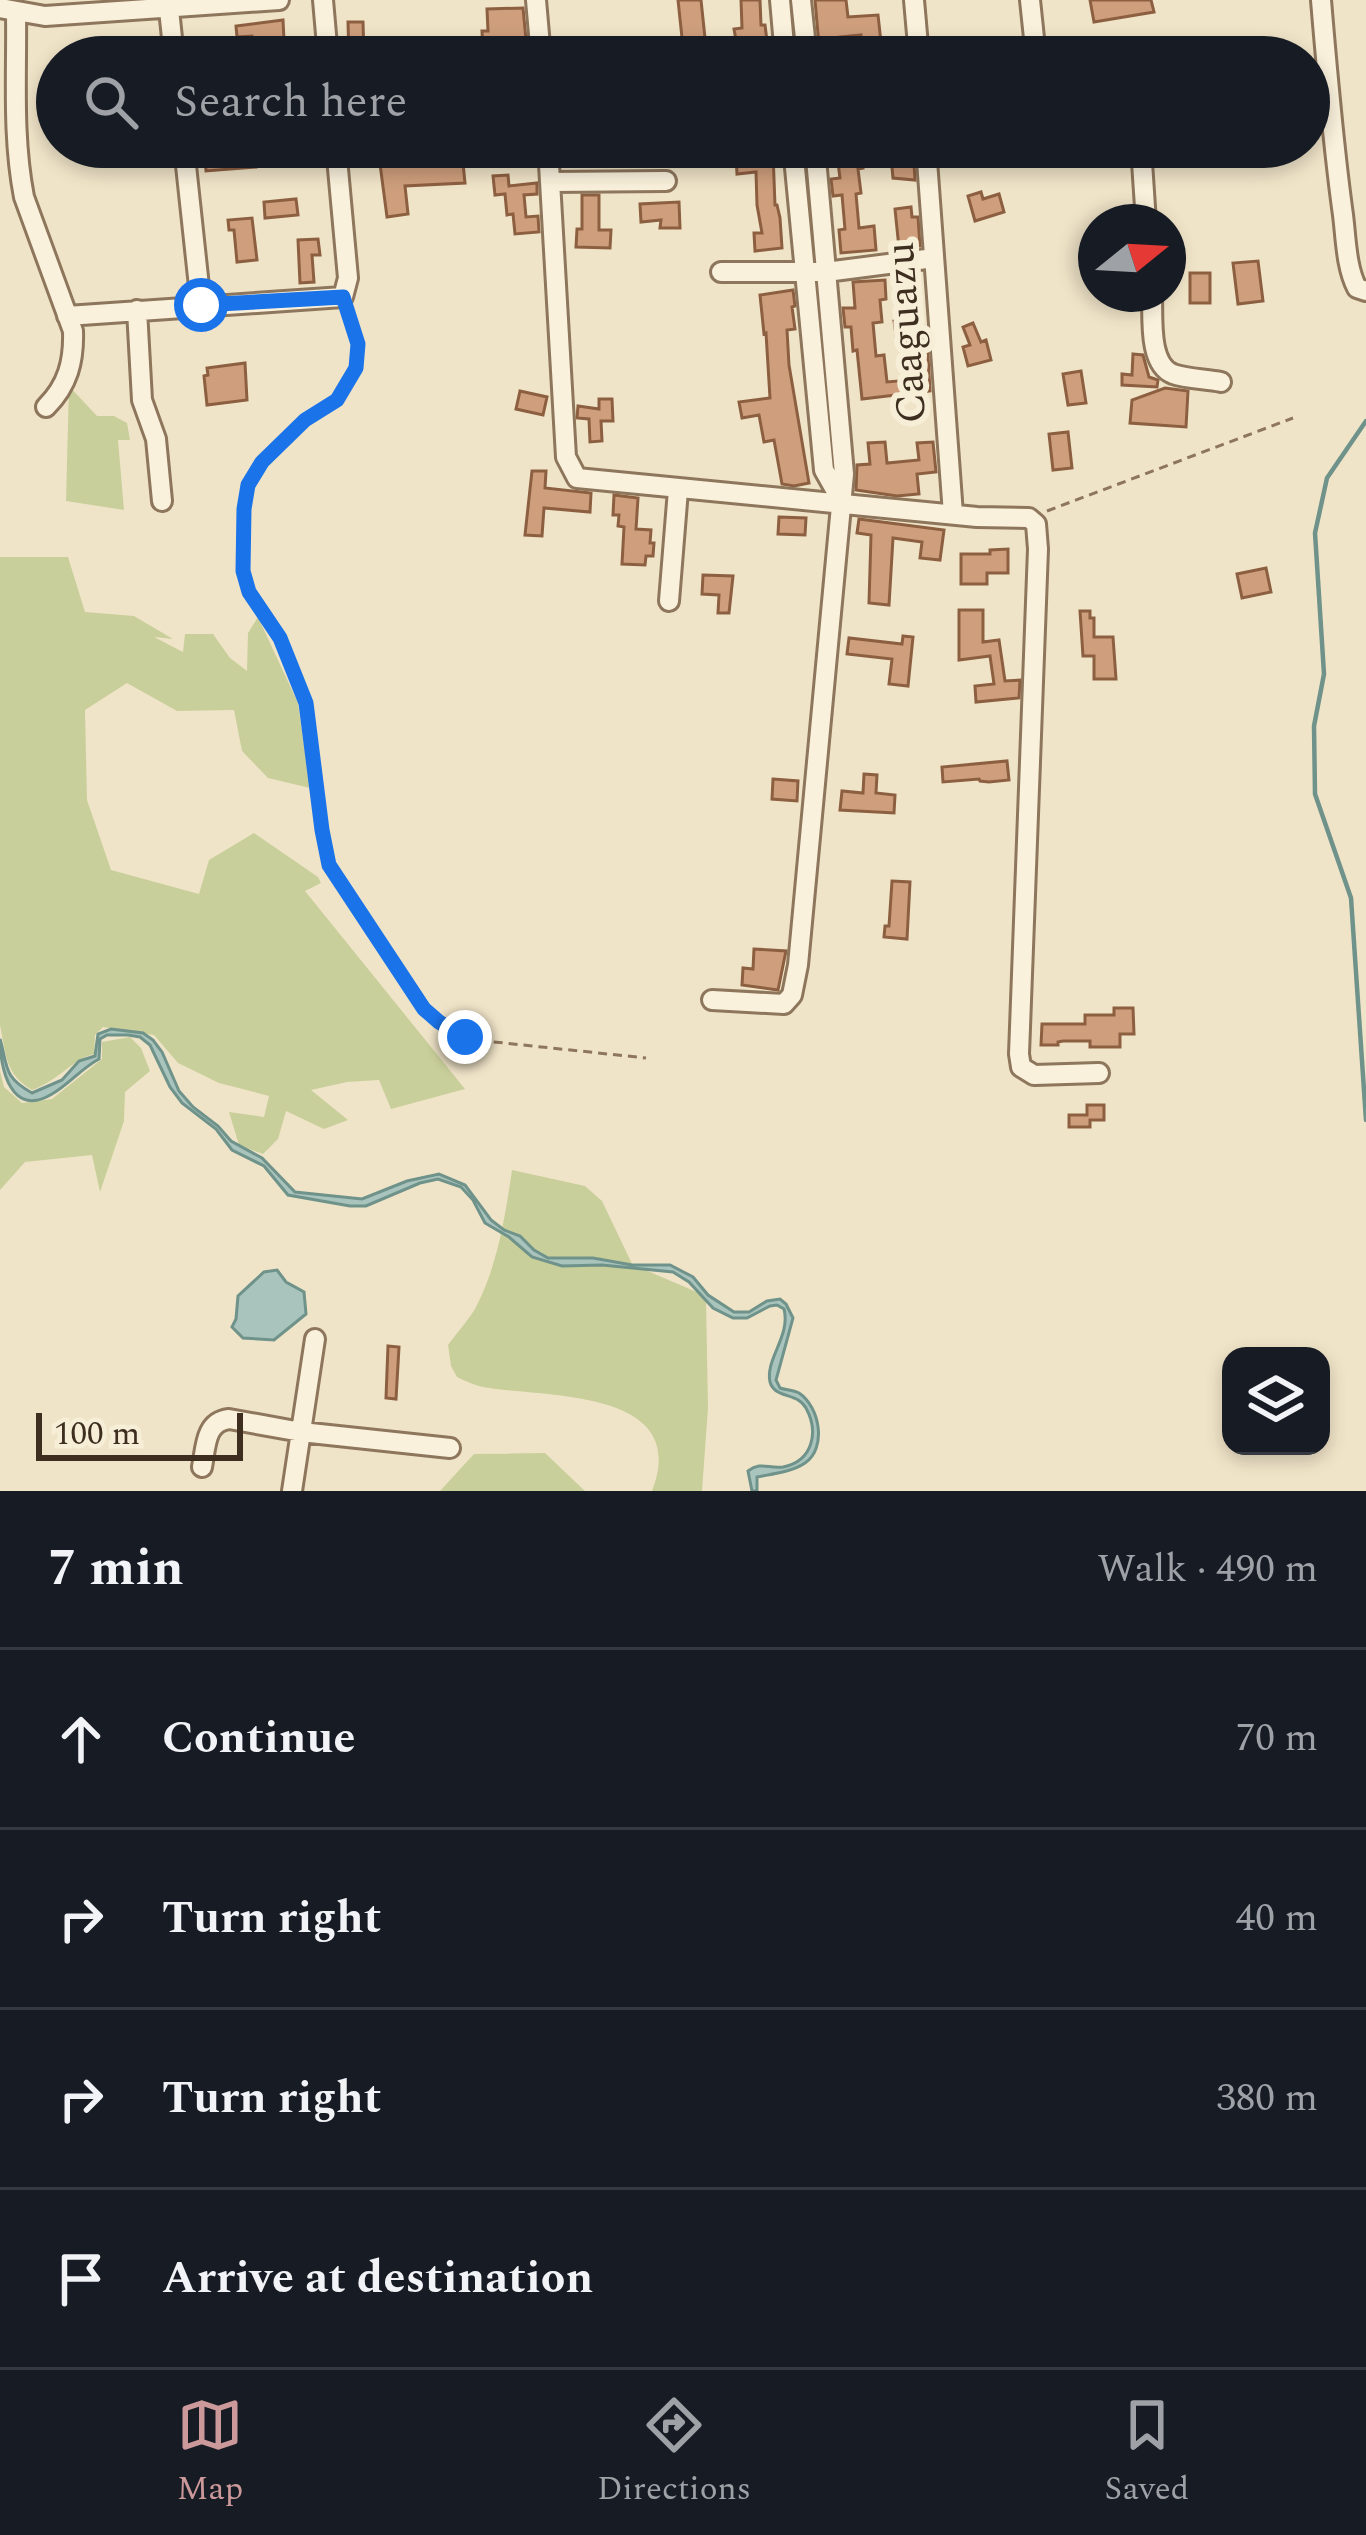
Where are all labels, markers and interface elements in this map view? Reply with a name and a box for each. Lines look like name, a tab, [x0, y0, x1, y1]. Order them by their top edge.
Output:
search box	[36, 36, 1330, 168]
text: Search here	[174, 68, 407, 137]
icon: search	[78, 69, 144, 135]
north arrow	[1078, 204, 1186, 312]
street label: Caaguazu	[869, 240, 944, 426]
route start	[174, 278, 228, 332]
route end	[438, 1010, 492, 1064]
map controls	[1222, 1347, 1330, 1455]
button: layers	[1222, 1347, 1330, 1455]
scale bar	[36, 1407, 243, 1460]
text: 100 m	[54, 1409, 140, 1459]
text: 7 min	[48, 1530, 184, 1608]
text: Walk · 490 m	[1097, 1540, 1318, 1599]
text: Continue	[162, 1704, 355, 1773]
icon: ahead	[48, 1706, 114, 1772]
text: 70 m	[1236, 1709, 1318, 1768]
text: Turn right	[162, 1884, 381, 1953]
icon: right	[48, 1886, 114, 1952]
text: 40 m	[1236, 1889, 1318, 1948]
text: Turn right	[162, 2064, 381, 2133]
icon: right	[48, 2066, 114, 2132]
text: 380 m	[1216, 2069, 1318, 2128]
text: Arrive at destination	[162, 2244, 593, 2313]
icon: arrive	[48, 2246, 114, 2312]
tab: Map	[177, 2392, 243, 2514]
tab: Directions	[597, 2392, 751, 2514]
tab: Saved	[1105, 2392, 1189, 2514]

